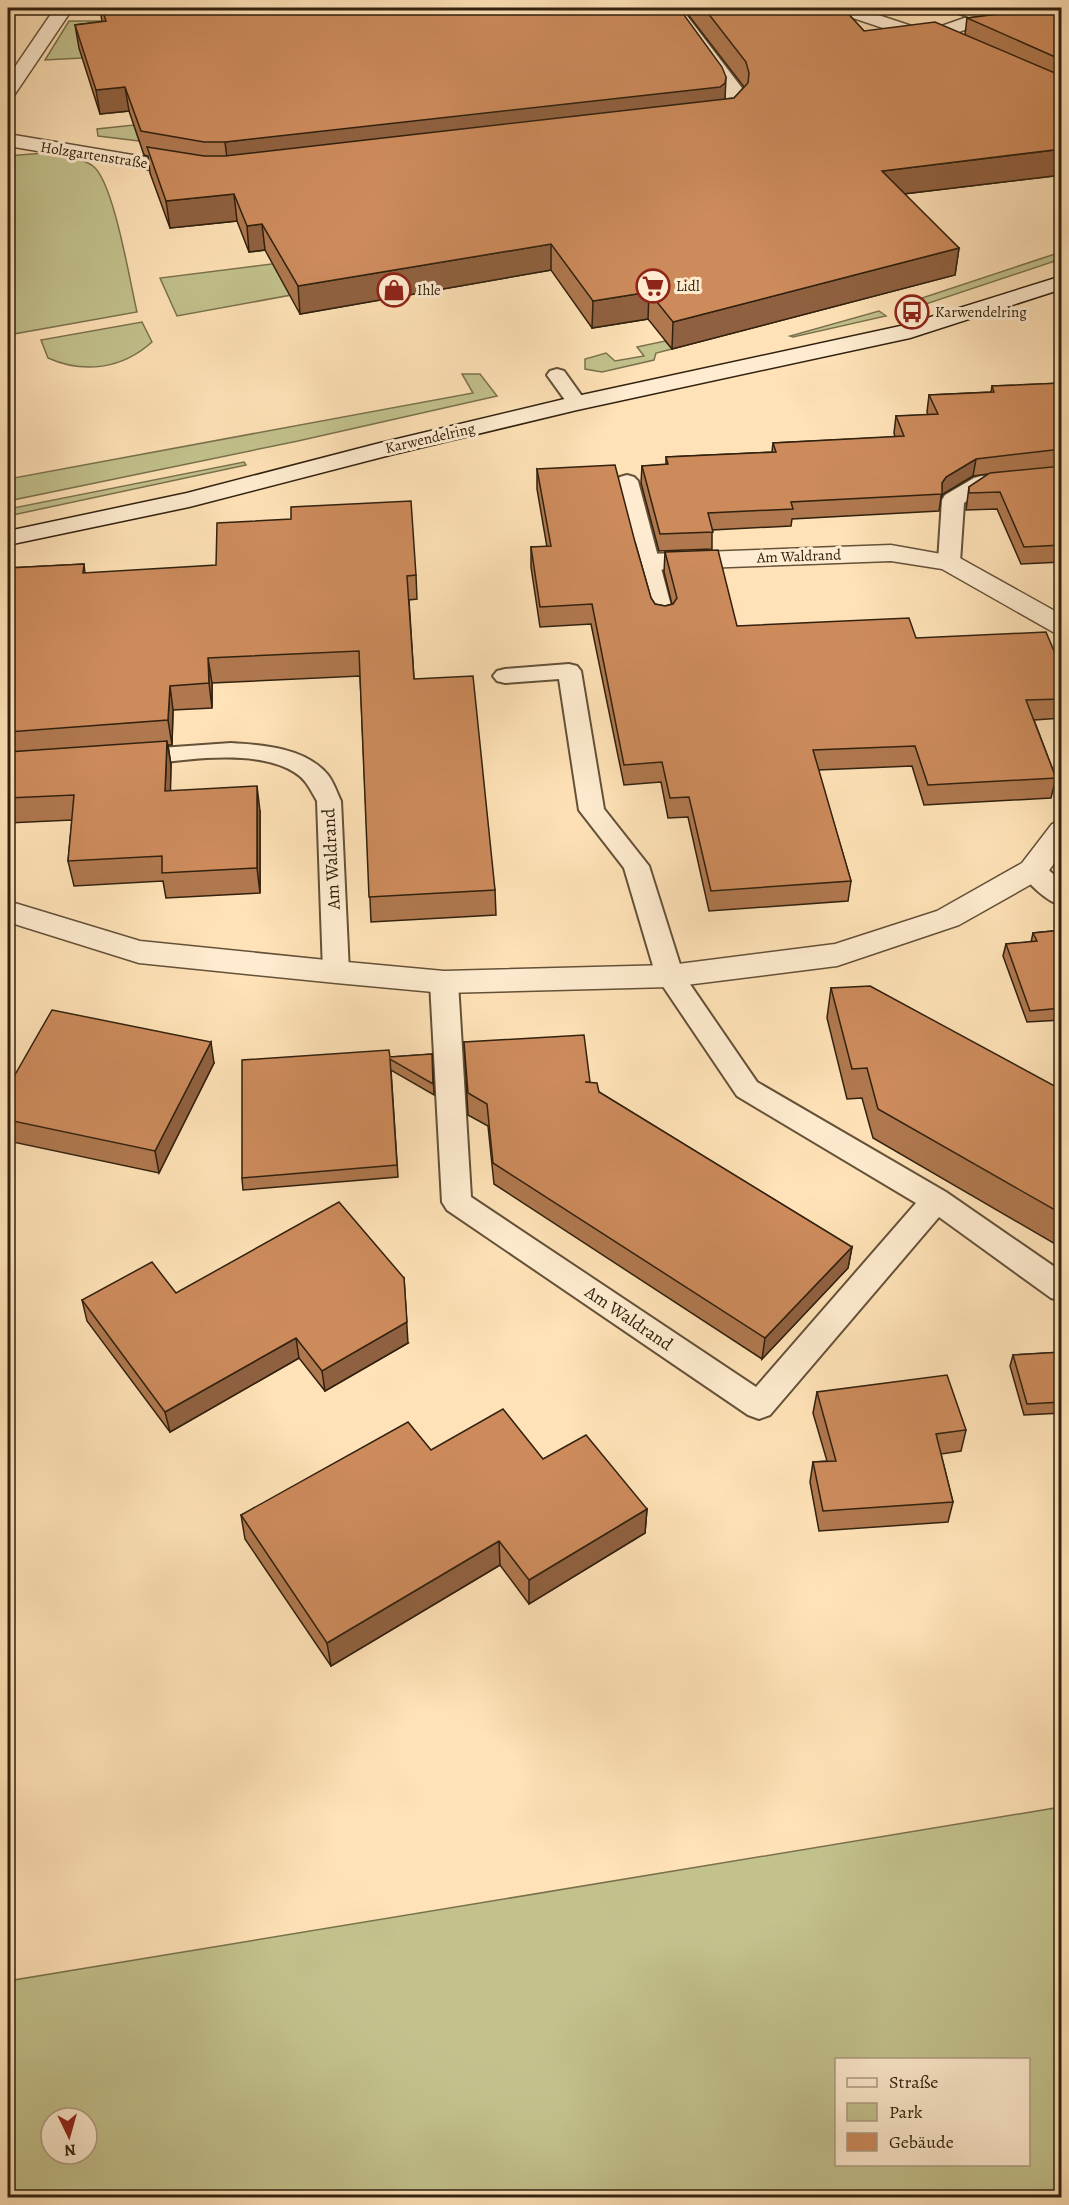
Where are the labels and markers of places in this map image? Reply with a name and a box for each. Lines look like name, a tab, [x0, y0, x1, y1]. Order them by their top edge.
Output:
supermarket icon: Lidl	[635, 268, 671, 304]
shop icon: Ihle	[376, 272, 412, 308]
place label: Lidl	[676, 276, 700, 296]
place label: Ihle	[417, 280, 441, 300]
bus stop icon: Karwendelring	[894, 294, 930, 330]
place label: Karwendelring	[935, 302, 1027, 322]

